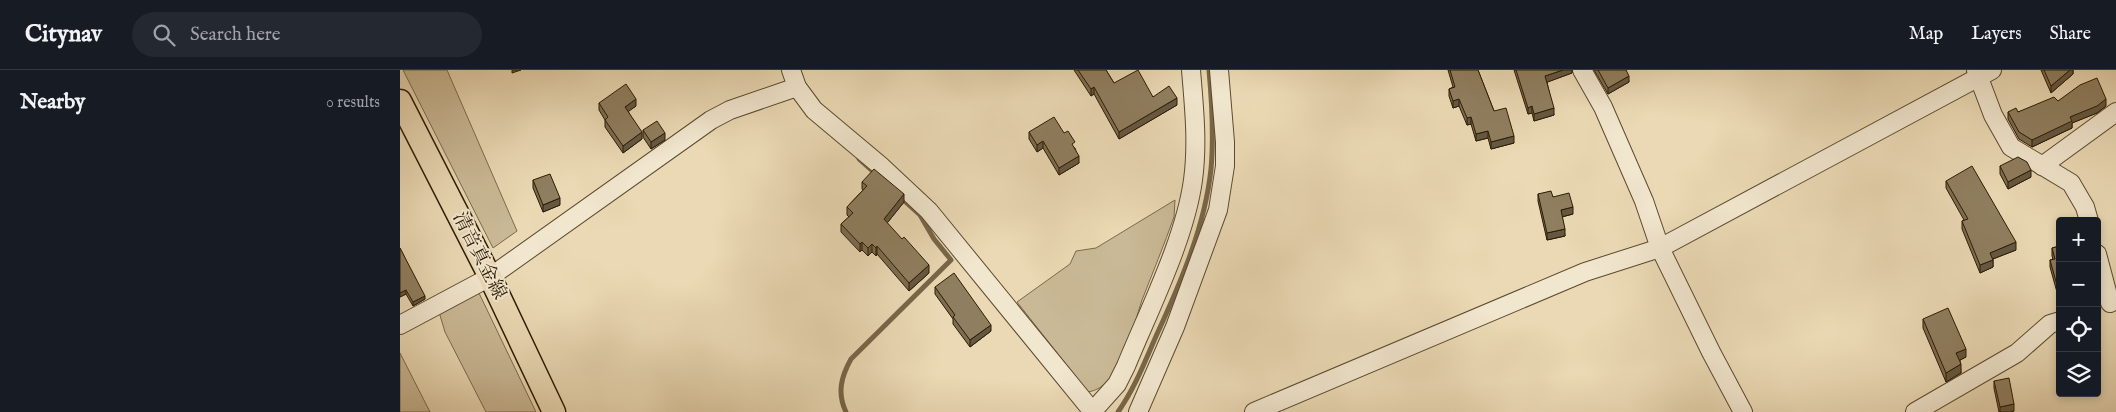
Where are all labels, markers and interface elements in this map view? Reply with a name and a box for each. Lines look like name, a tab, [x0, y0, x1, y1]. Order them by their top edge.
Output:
search box	[132, 12, 482, 57]
text: Citynav	[25, 19, 102, 50]
icon: search	[150, 21, 178, 49]
text: Search here	[190, 23, 281, 47]
text: Map	[1909, 23, 1943, 46]
text: Layers	[1971, 23, 2022, 46]
text: Share	[2050, 23, 2091, 46]
text: Nearby	[20, 89, 85, 116]
text: 0 results	[326, 93, 380, 113]
street label: 清音真金線	[447, 208, 511, 304]
map controls	[2056, 217, 2101, 397]
button: +	[2056, 217, 2101, 262]
button: −	[2056, 262, 2101, 307]
button: locate	[2056, 307, 2101, 352]
button: layers	[2056, 352, 2101, 397]

